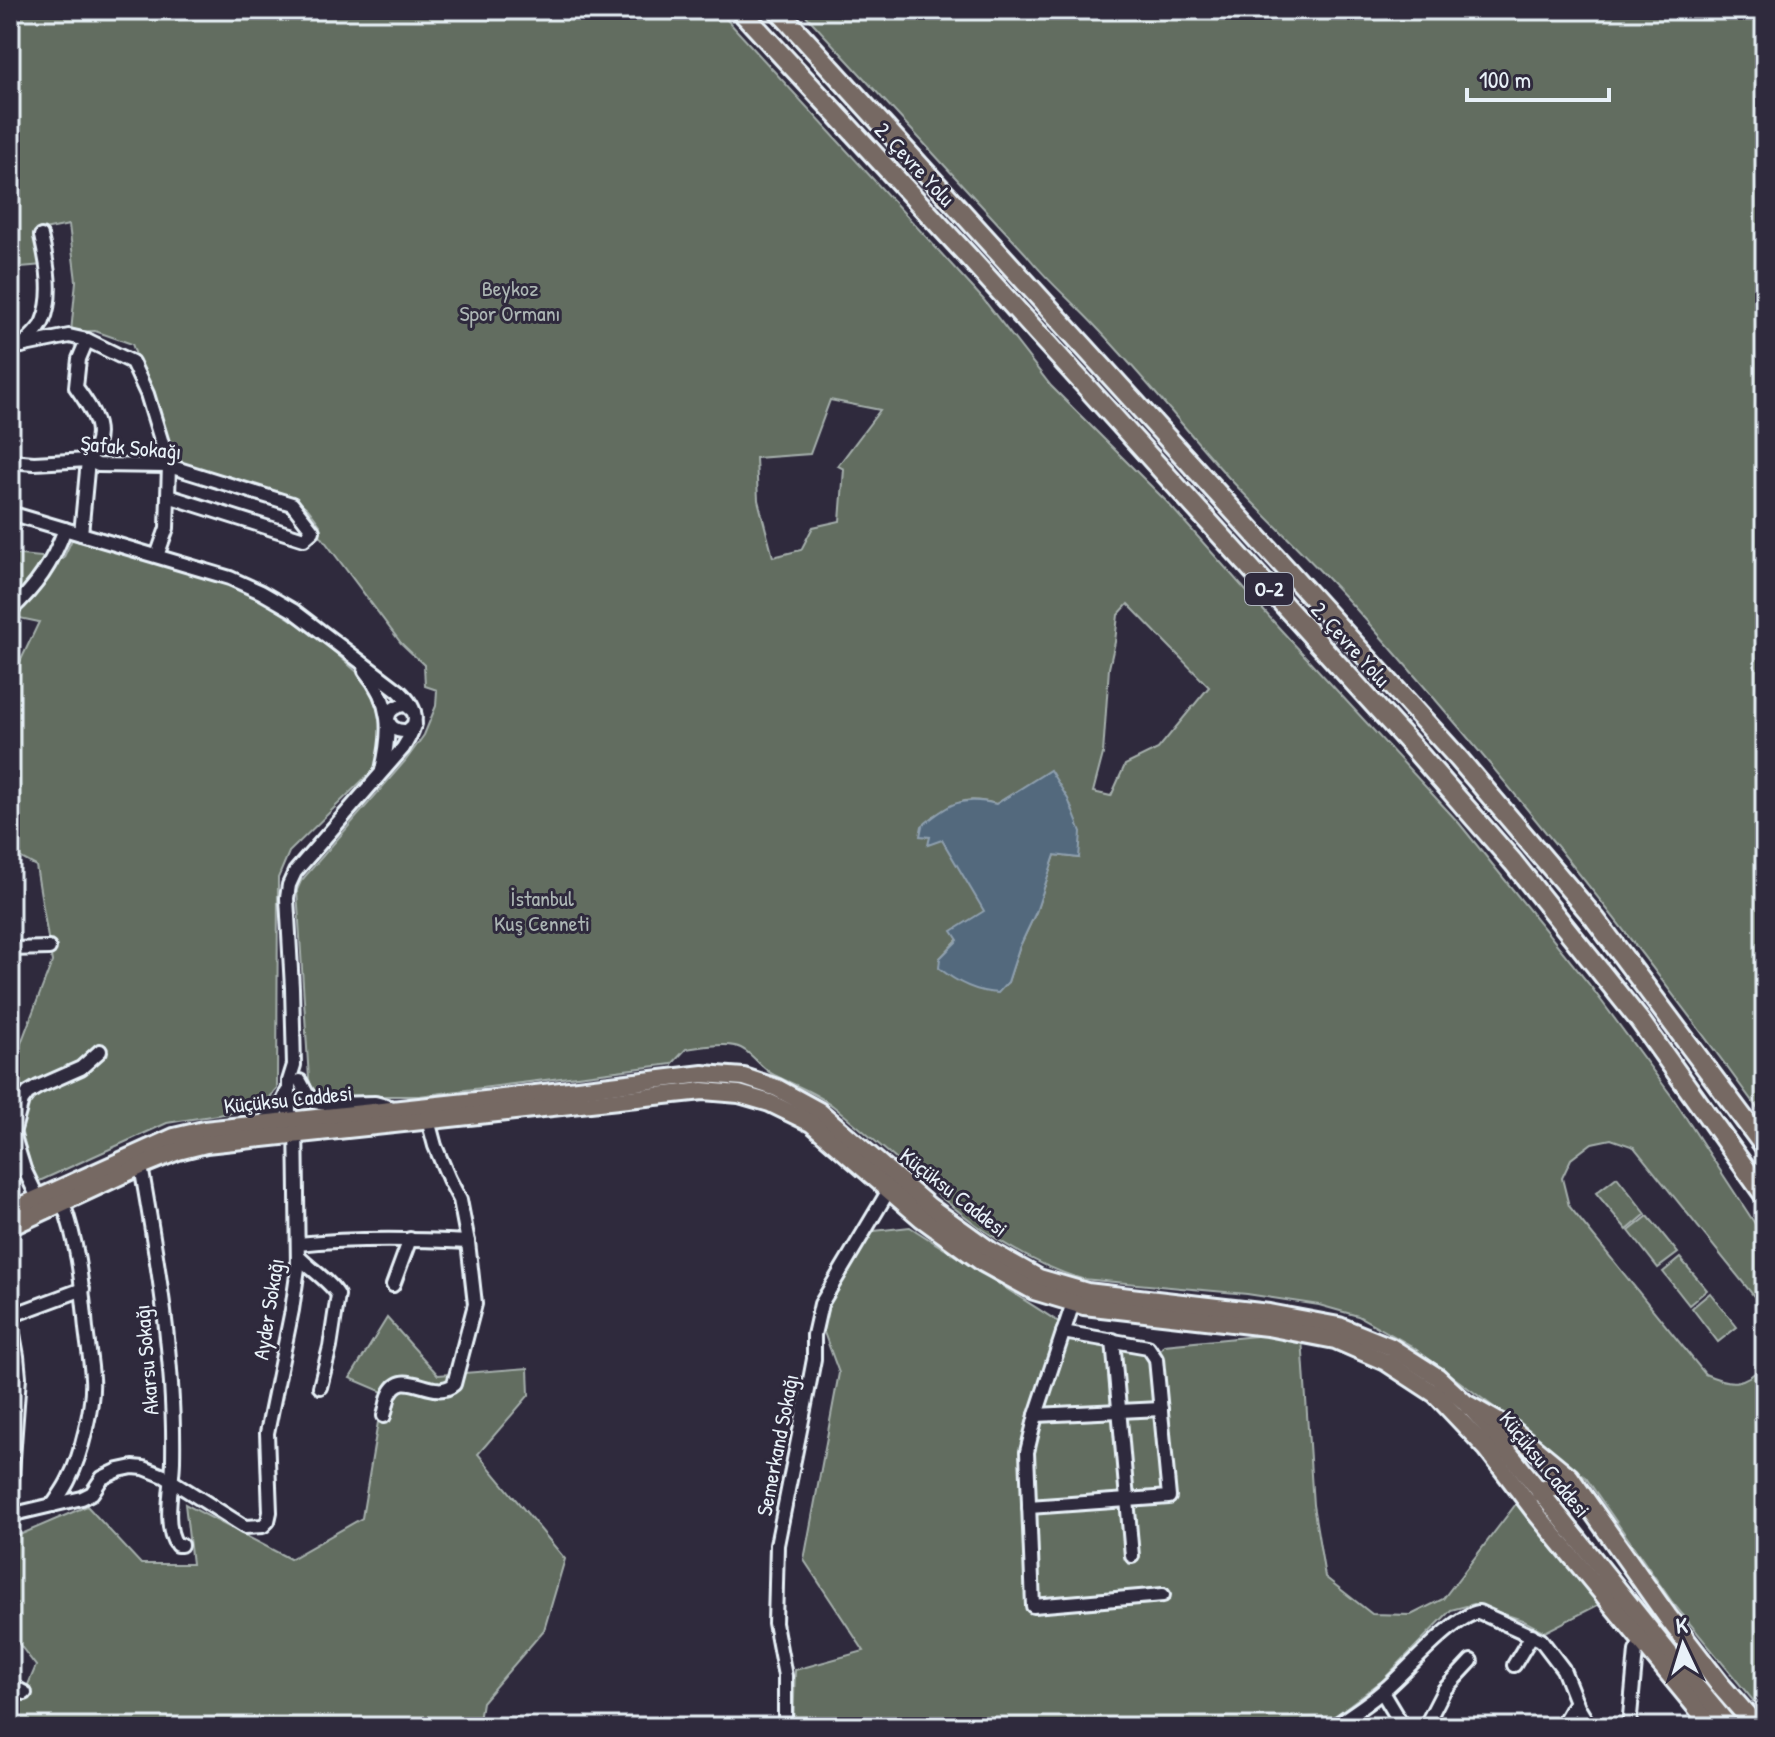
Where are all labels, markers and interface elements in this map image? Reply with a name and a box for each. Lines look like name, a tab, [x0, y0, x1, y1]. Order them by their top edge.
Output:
scale bar	[1467, 52, 1609, 102]
text: 100 m	[1479, 63, 1531, 95]
street label: 2. Çevre Yolu	[868, 115, 962, 213]
park label: Beykoz Spor Ormanı	[459, 273, 561, 328]
street label: Şafak Sokağı	[79, 428, 183, 466]
road number: O-2	[1245, 573, 1293, 605]
street label: 2. Çevre Yolu	[1305, 595, 1397, 693]
park label: İstanbul Kuş Cenneti	[494, 883, 590, 938]
street label: Küçüksu Caddesi	[222, 1077, 354, 1121]
street label: Küçüksu Caddesi	[894, 1140, 1014, 1244]
street label: Ayder Sokağı	[245, 1256, 291, 1362]
street label: Akarsu Sokağı	[126, 1304, 166, 1416]
street label: Semerkand Sokağı	[749, 1372, 805, 1518]
street label: Küçüksu Caddesi	[1493, 1404, 1597, 1524]
north arrow	[1643, 1605, 1723, 1685]
text: K	[1675, 1610, 1689, 1640]

